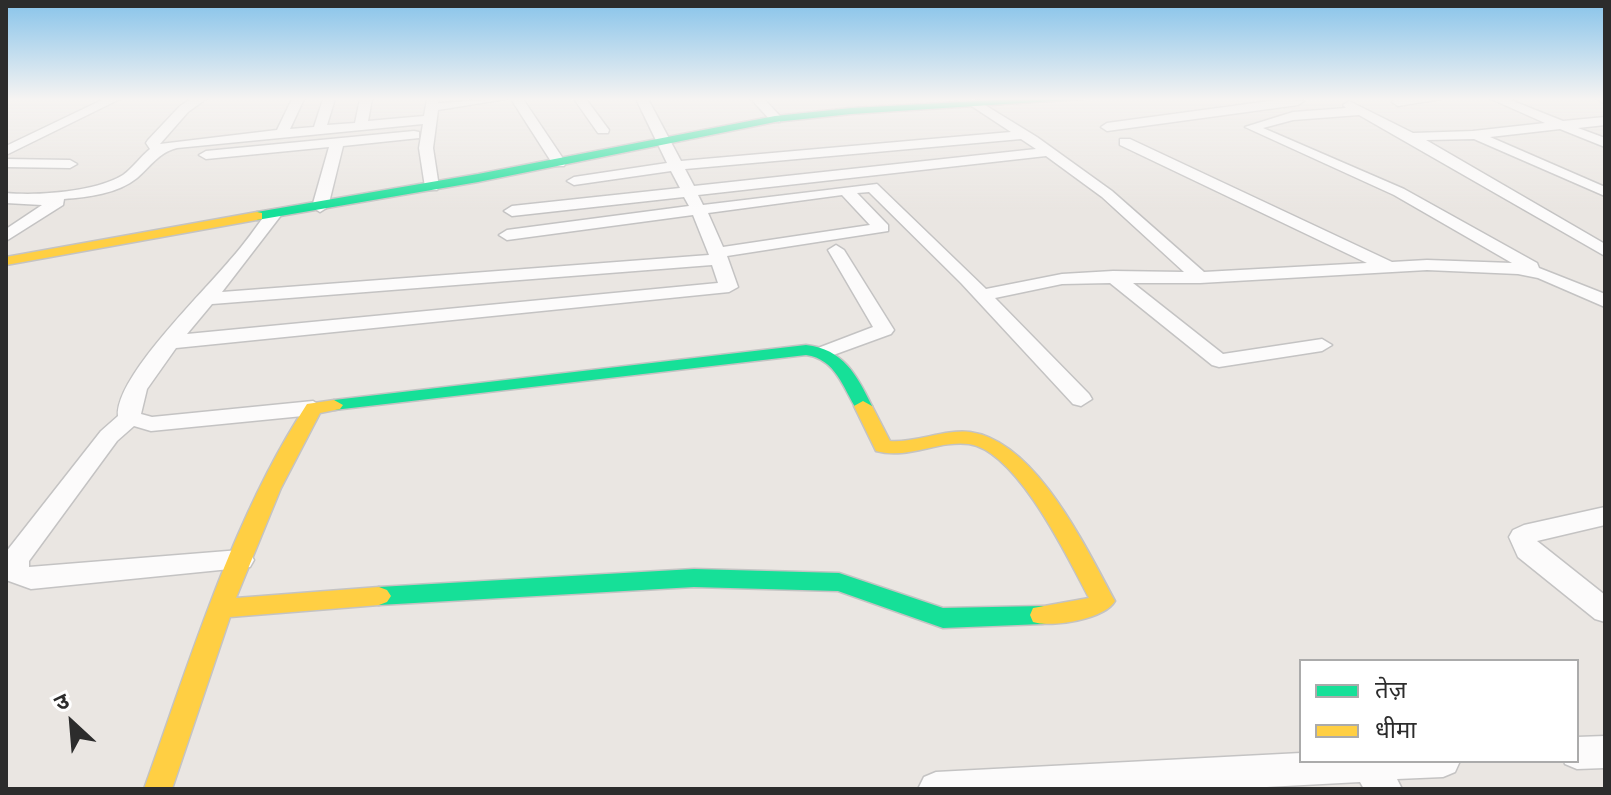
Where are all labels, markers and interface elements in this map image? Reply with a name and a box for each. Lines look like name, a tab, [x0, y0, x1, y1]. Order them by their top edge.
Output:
legend	[1299, 659, 1579, 763]
text: तेज़	[1375, 674, 1407, 703]
north arrow	[32, 683, 112, 763]
text: उ	[50, 686, 73, 716]
text: धीमा	[1375, 714, 1417, 743]

